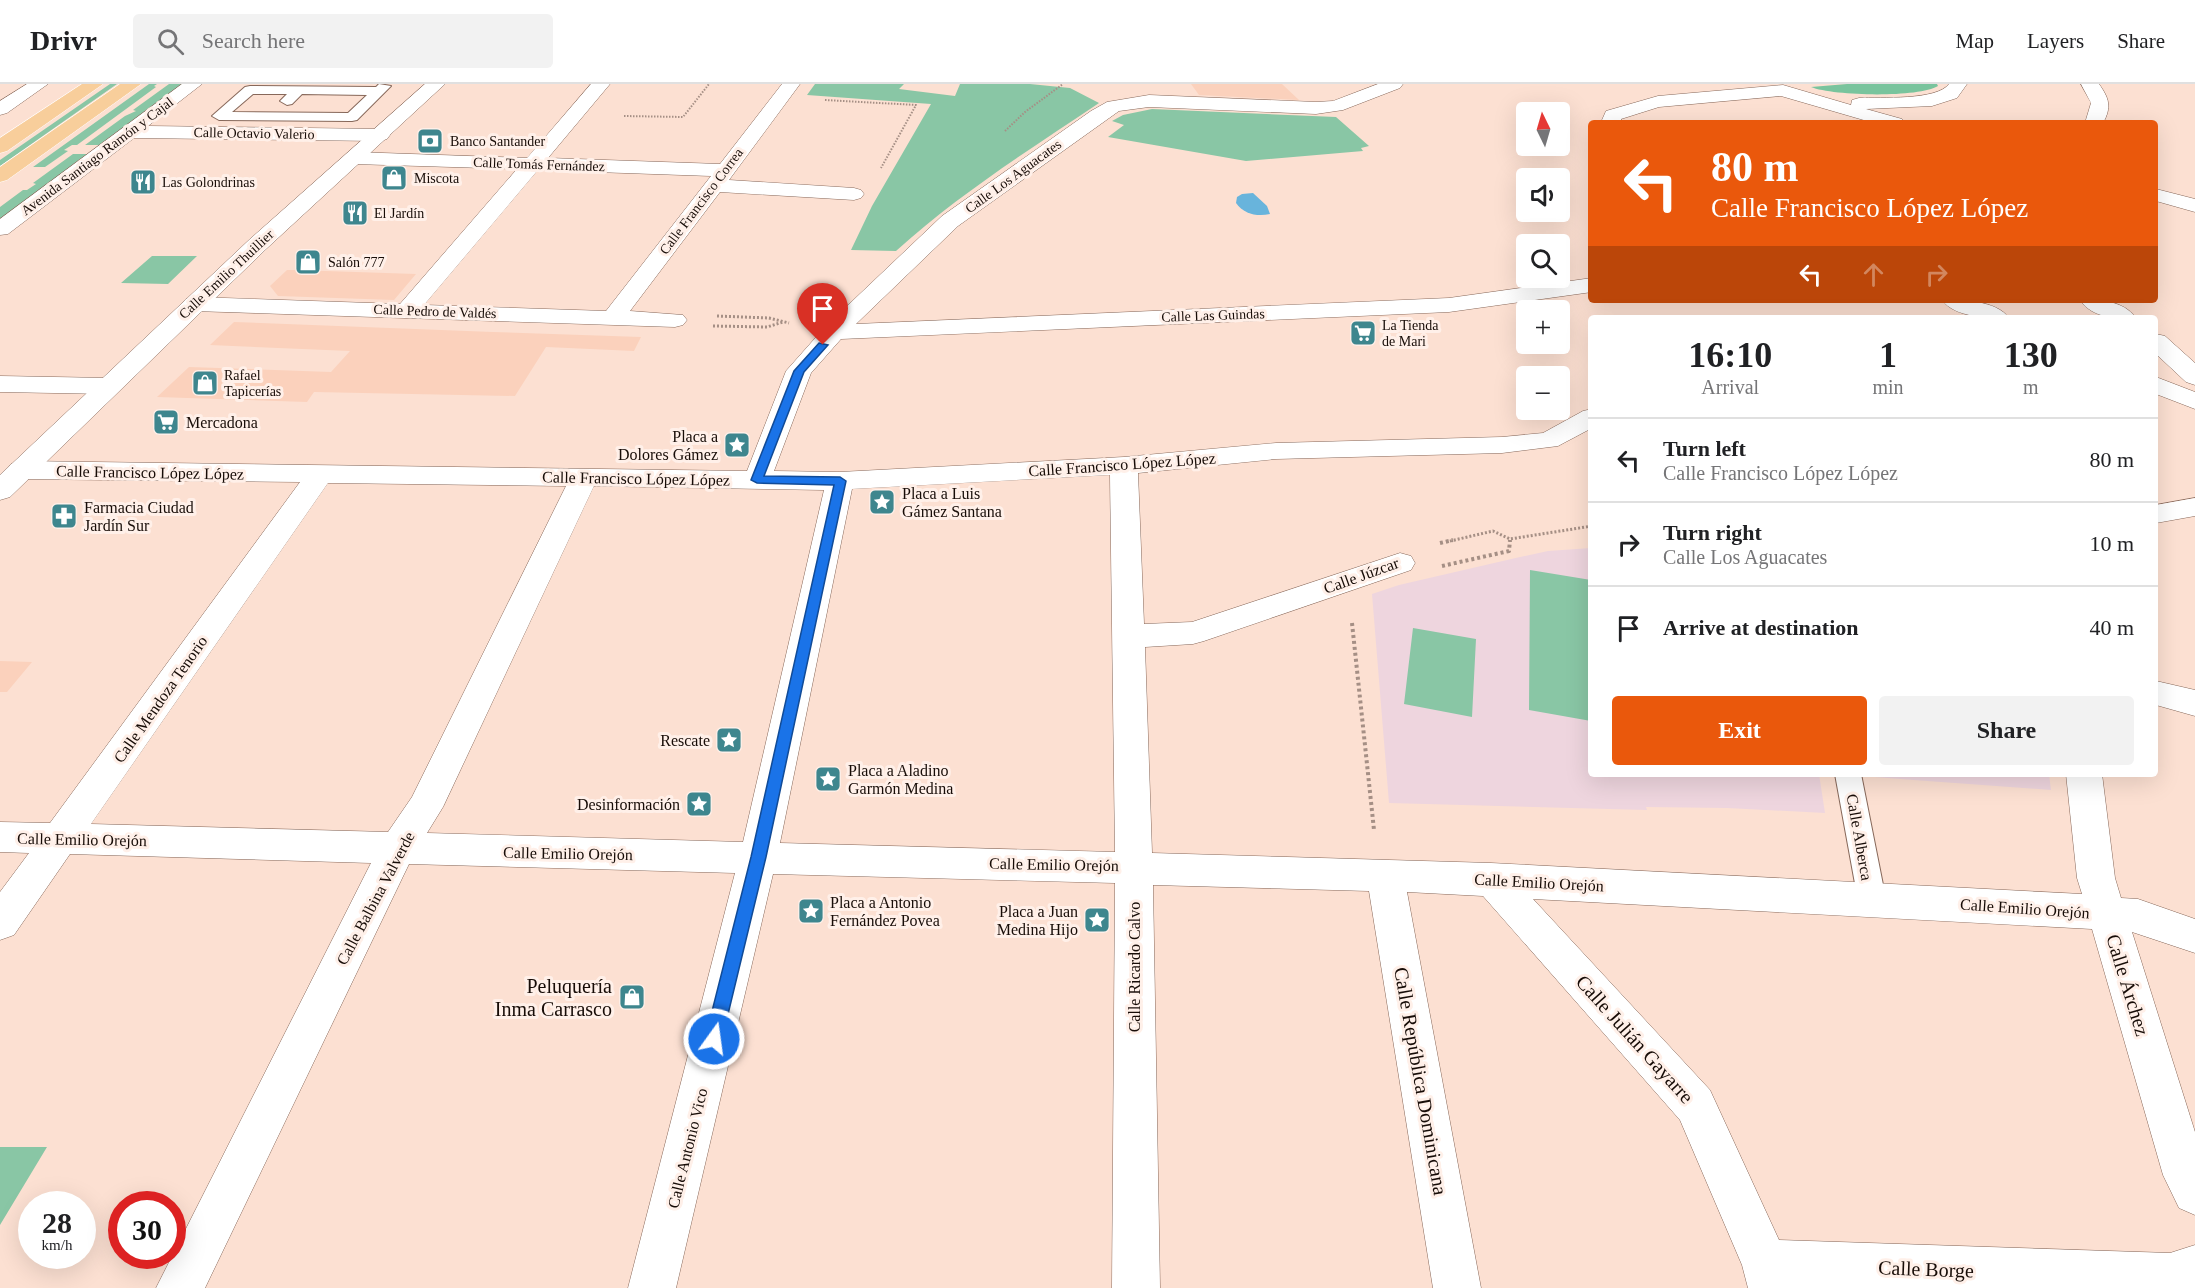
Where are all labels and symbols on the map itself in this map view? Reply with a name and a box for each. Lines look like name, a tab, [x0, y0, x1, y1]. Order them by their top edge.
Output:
street label: Avenida Santiago Ramón y Cajal	[18, 94, 176, 218]
north arrow	[1516, 102, 1570, 156]
street label: Calle Octavio Valerio	[193, 125, 315, 142]
bank icon: Banco Santander	[415, 126, 445, 156]
place label: Banco Santander	[450, 134, 546, 149]
street label: Calle Los Aguacates	[962, 137, 1064, 216]
street label: Calle Francisco Correa	[657, 145, 747, 257]
street label: Calle Tomás Fernández	[473, 155, 605, 174]
shop icon: Miscota	[379, 163, 409, 193]
restaurant icon: Las Golondrinas	[128, 167, 158, 197]
place label: Miscota	[414, 171, 460, 186]
place label: Las Golondrinas	[162, 175, 255, 190]
restaurant icon: El Jardín	[340, 198, 370, 228]
place label: El Jardín	[374, 206, 424, 221]
street label: Calle Emilio Thuillier	[176, 227, 277, 322]
shop icon: Salón 777	[293, 247, 323, 277]
place label: Salón 777	[328, 255, 384, 270]
pin	[797, 283, 848, 345]
street label: Calle Pedro de Valdés	[373, 302, 497, 321]
street label: Calle Las Guindas	[1161, 306, 1265, 325]
supermarket icon: La Tienda de Mari	[1348, 318, 1378, 348]
place label: La Tienda de Mari	[1382, 318, 1439, 349]
shop icon: Rafael Tapicerías	[190, 368, 220, 398]
place label: Rafael Tapicerías	[224, 368, 281, 399]
supermarket icon: Mercadona	[151, 407, 181, 437]
place label: Mercadona	[186, 414, 258, 431]
place label: Placa a Dolores Gámez	[618, 428, 718, 463]
place icon: Placa a Dolores Gámez	[722, 430, 752, 460]
street label: Calle Francisco López López	[1028, 449, 1216, 481]
street label: Calle Francisco López López	[56, 462, 244, 484]
street label: Calle Francisco López López	[542, 468, 730, 490]
place label: Placa a Luis Gámez Santana	[902, 485, 1002, 520]
place icon: Placa a Luis Gámez Santana	[867, 487, 897, 517]
place label: Farmacia Ciudad Jardín Sur	[84, 499, 194, 534]
pharmacy icon: Farmacia Ciudad Jardín Sur	[49, 501, 79, 531]
street label: Calle Júzcar	[1321, 554, 1402, 597]
street label: Calle Mendoza Tenorio	[110, 633, 211, 766]
place icon: Rescate	[714, 725, 744, 755]
place label: Rescate	[660, 732, 710, 749]
place label: Placa a Aladino Garmón Medina	[848, 762, 953, 797]
place icon: Placa a Aladino Garmón Medina	[813, 764, 843, 794]
place icon: Desinformación	[684, 789, 714, 819]
street label: Calle Alberca	[1844, 793, 1875, 882]
place label: Desinformación	[577, 796, 680, 813]
street label: Calle Balbina Valverde	[333, 829, 418, 968]
street label: Calle Emilio Orejón	[17, 830, 147, 850]
street label: Calle Emilio Orejón	[503, 844, 633, 864]
street label: Calle Emilio Orejón	[989, 855, 1119, 875]
street label: Calle Emilio Orejón	[1474, 871, 1604, 895]
place label: Placa a Antonio Fernández Povea	[830, 894, 940, 929]
street label: Calle Emilio Orejón	[1960, 895, 2090, 923]
place icon: Placa a Antonio Fernández Povea	[796, 896, 826, 926]
street label: Calle Ricardo Calvo	[1126, 902, 1143, 1032]
place label: Placa a Juan Medina Hijo	[997, 903, 1078, 939]
place icon: Placa a Juan Medina Hijo	[1082, 905, 1112, 935]
street label: Calle Árchez	[2102, 932, 2154, 1039]
street label: Calle República Dominicana	[1389, 965, 1452, 1197]
street label: Calle Julián Gayarre	[1571, 971, 1698, 1108]
place label: Peluquería Inma Carrasco	[495, 975, 612, 1020]
shop icon: Peluquería Inma Carrasco	[617, 982, 647, 1012]
position arrow	[682, 1007, 746, 1071]
street label: Calle Antonio Vico	[664, 1086, 711, 1210]
speed limit sign: 30	[108, 1191, 186, 1269]
street label: Calle Borge	[1878, 1256, 1974, 1283]

